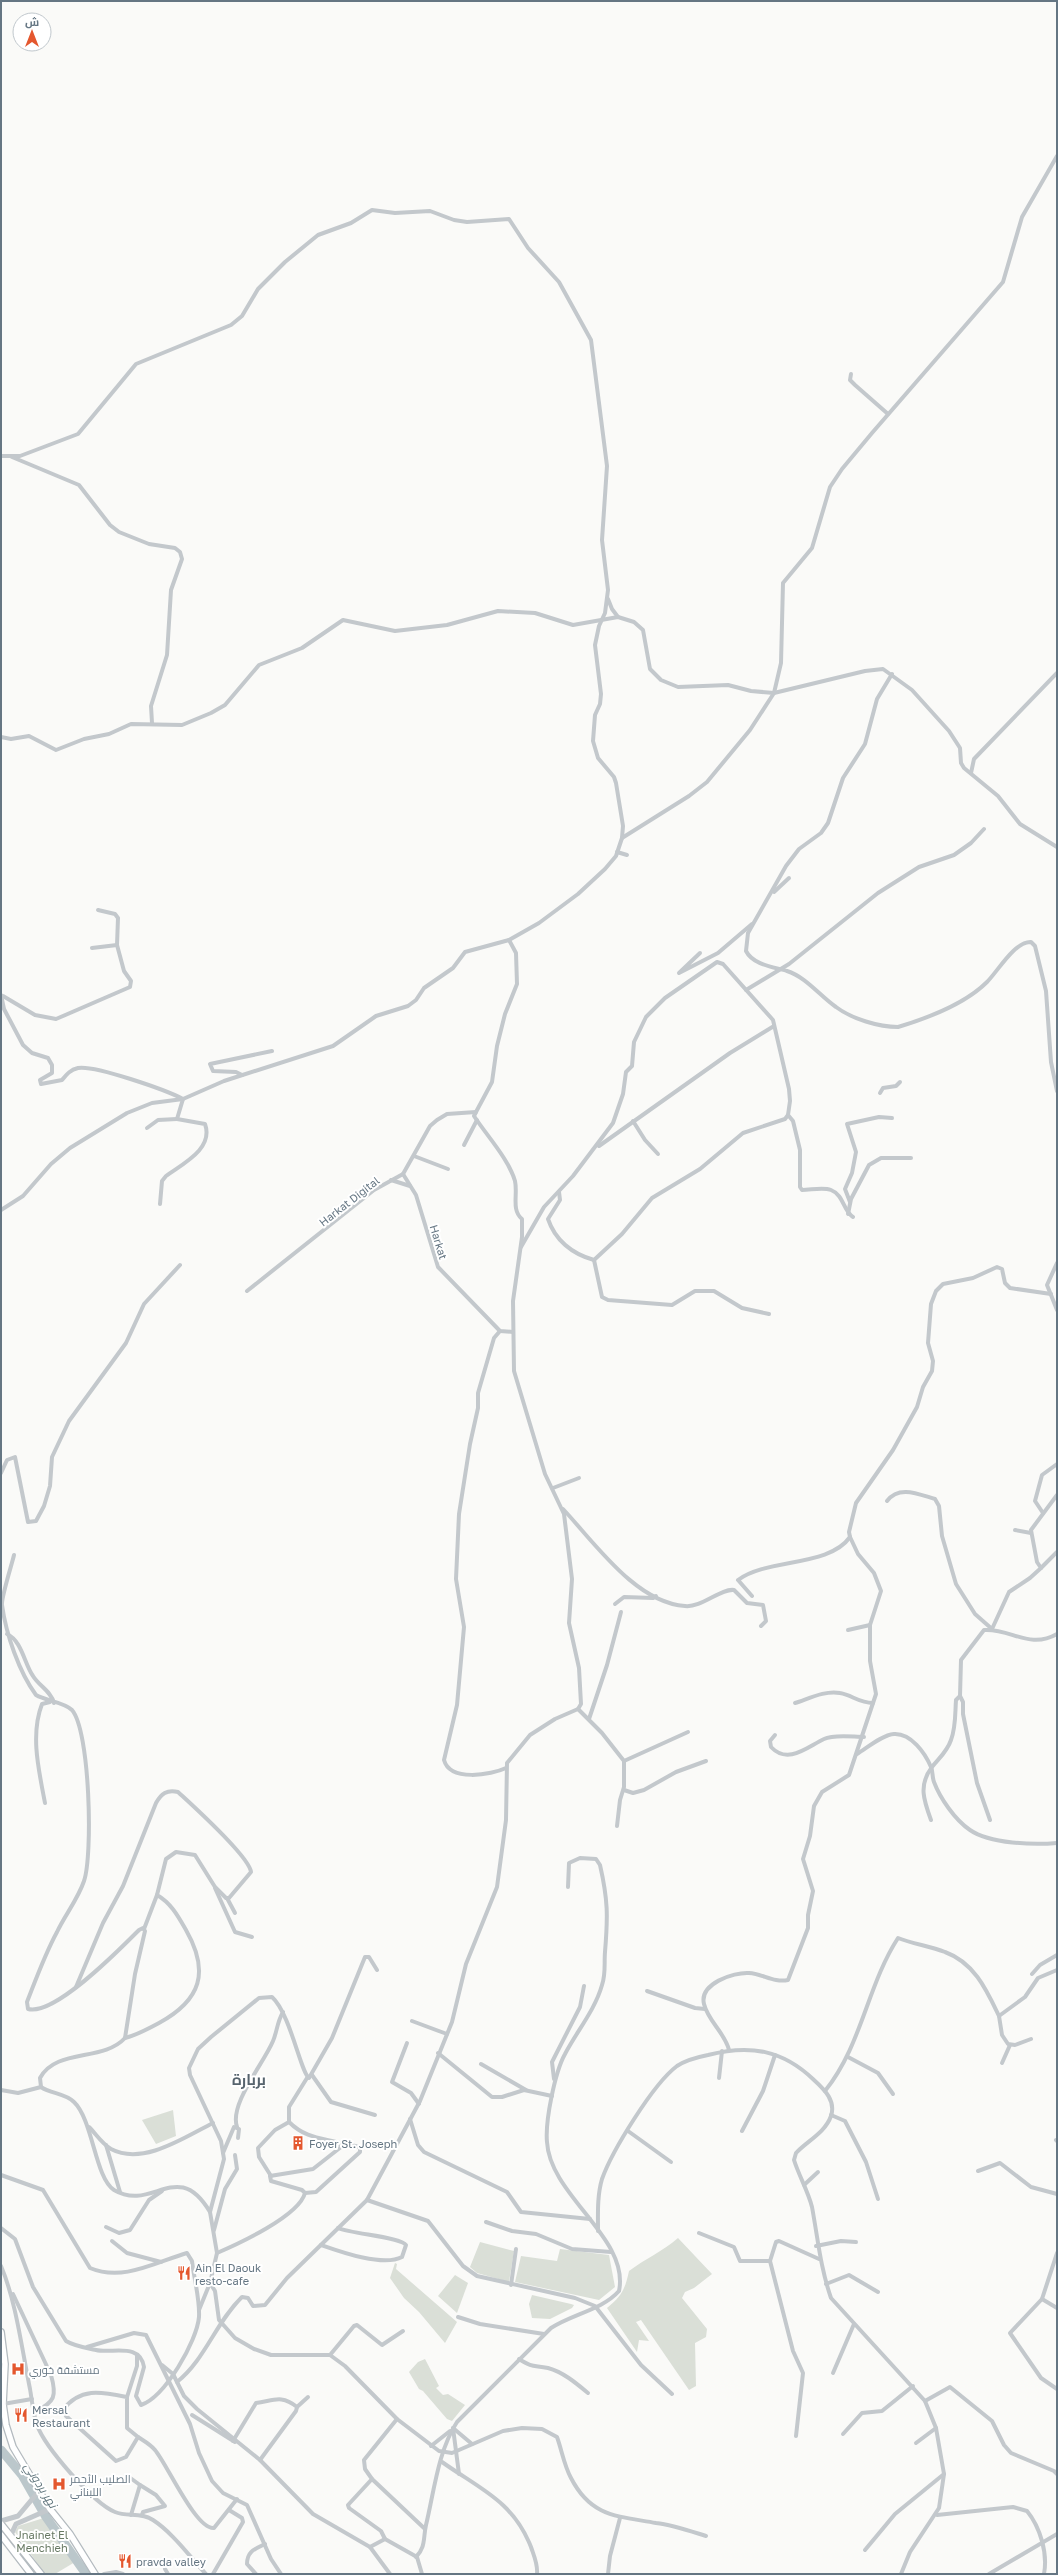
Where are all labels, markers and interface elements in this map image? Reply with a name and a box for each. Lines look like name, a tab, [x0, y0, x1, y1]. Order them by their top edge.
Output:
north arrow	[12, 12, 52, 52]
text: ش	[25, 15, 39, 29]
street label: Harkat Digital	[316, 1173, 382, 1229]
street label: Harkat	[428, 1223, 450, 1261]
district label: بربارة	[232, 2070, 266, 2089]
building icon: Foyer St. Joseph	[290, 2135, 306, 2151]
place label: Foyer St. Joseph	[309, 2137, 397, 2150]
place label: Ain El Daouk resto-cafe	[195, 2261, 261, 2287]
restaurant icon: Ain El Daouk resto-cafe	[176, 2265, 192, 2281]
hospital icon: مستشفة خوري	[10, 2361, 26, 2377]
place label: مستشفة خوري	[29, 2363, 100, 2379]
place label: Mersal Restaurant	[32, 2403, 90, 2429]
restaurant icon: Mersal Restaurant	[13, 2407, 29, 2423]
water label: نهر بردوني	[19, 2460, 62, 2514]
place label: الصليب الأحمر اللبناني	[69, 2472, 131, 2501]
hospital icon: الصليب الأحمر اللبناني	[51, 2476, 67, 2492]
park label: Jnainet El Menchieh	[16, 2528, 69, 2554]
restaurant icon: pravda valley	[117, 2553, 133, 2569]
place label: pravda valley	[136, 2555, 206, 2568]

